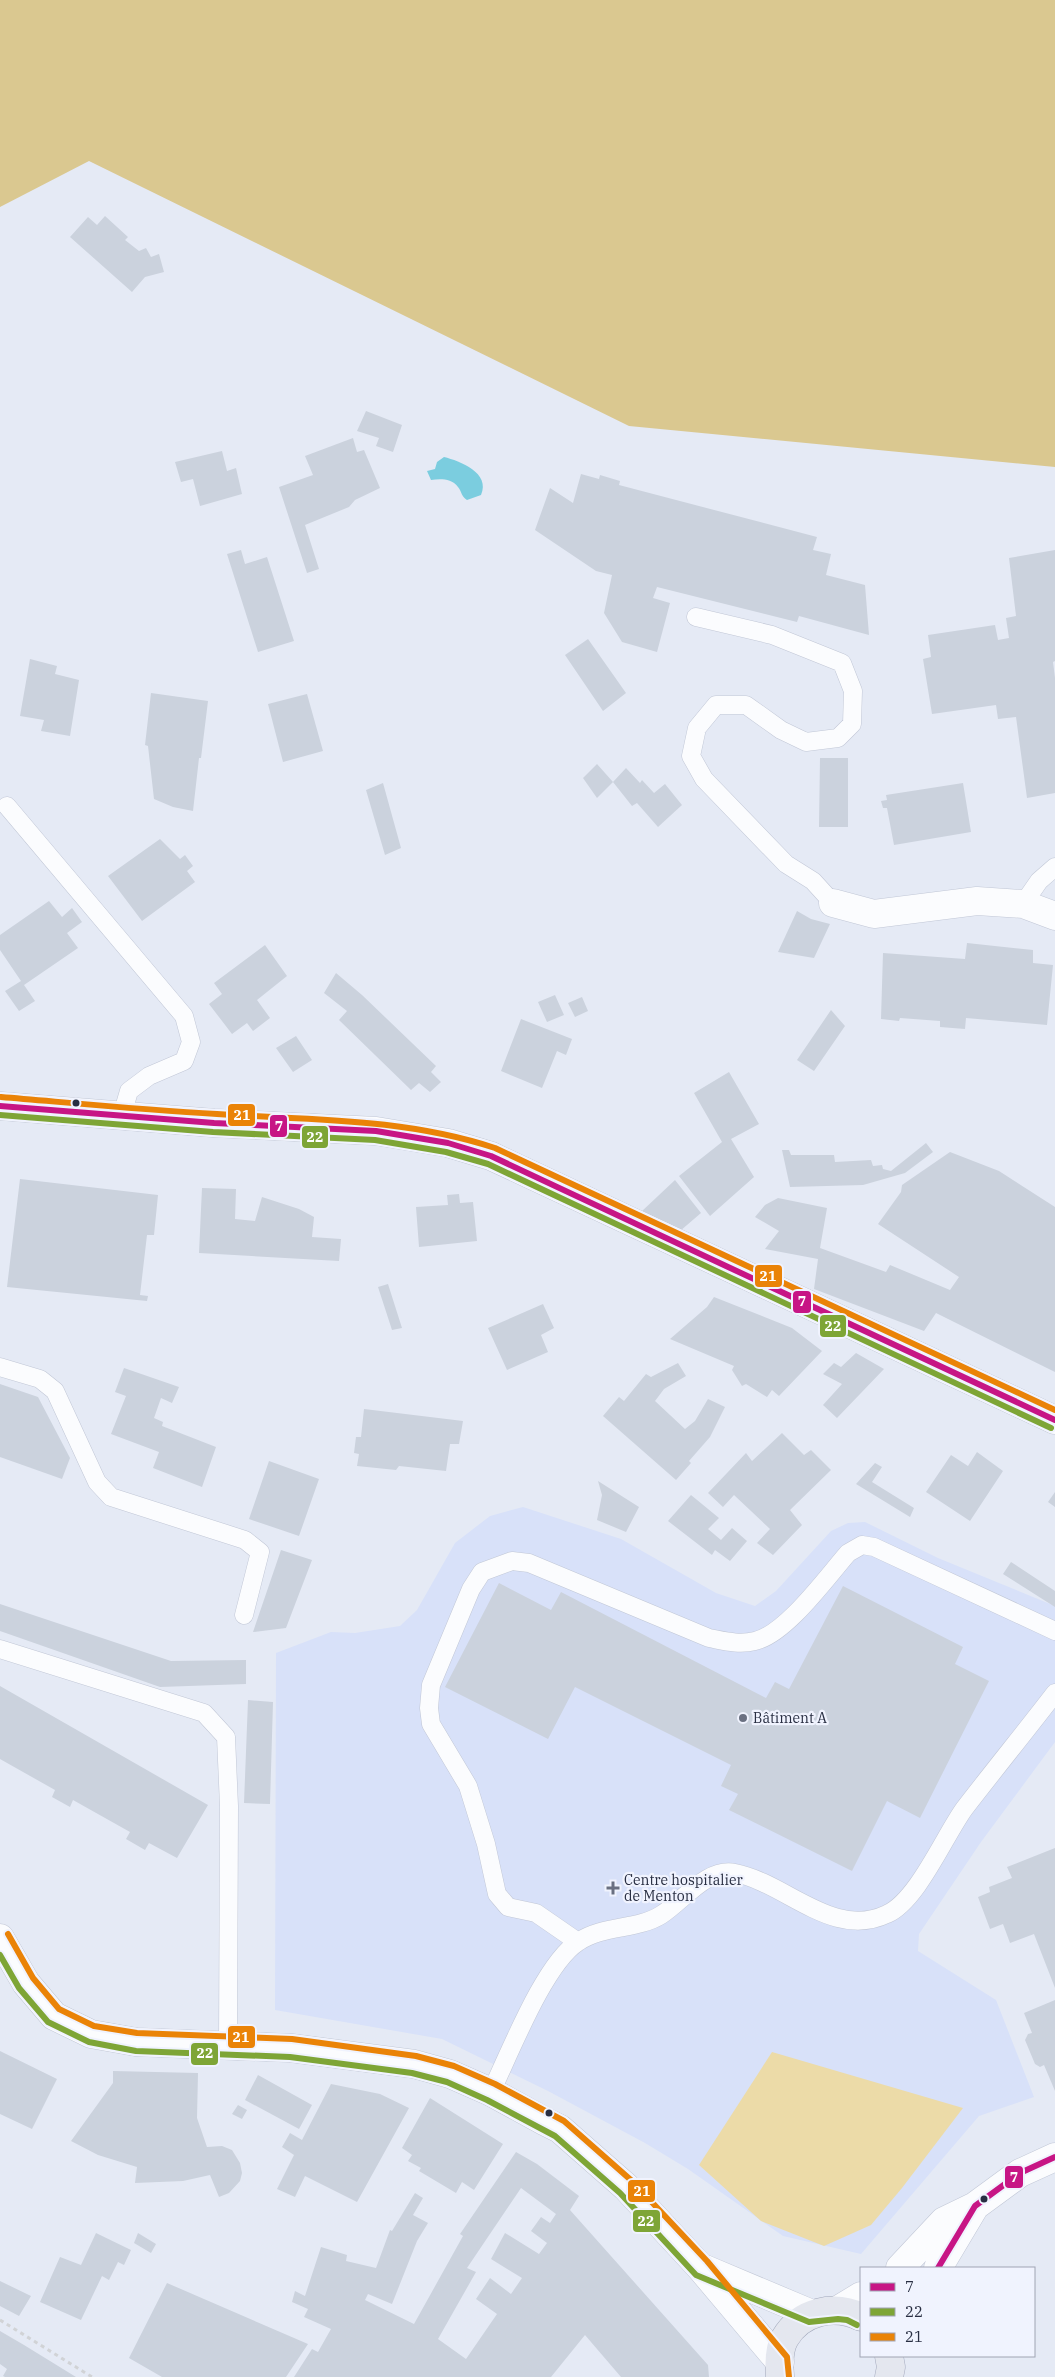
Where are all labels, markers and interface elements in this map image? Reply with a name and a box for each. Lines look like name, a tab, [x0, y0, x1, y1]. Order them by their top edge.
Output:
unlabelled marker	[71, 1098, 81, 1108]
line badge: 21	[227, 1103, 256, 1127]
text: 21	[234, 1106, 250, 1124]
line badge: 7	[269, 1114, 288, 1138]
text: 7	[275, 1117, 283, 1135]
line badge: 22	[301, 1125, 329, 1149]
text: 22	[307, 1128, 323, 1146]
line badge: 21	[754, 1264, 783, 1288]
text: 21	[760, 1267, 776, 1285]
line badge: 7	[792, 1290, 812, 1314]
text: 7	[798, 1292, 806, 1310]
line badge: 22	[819, 1314, 847, 1338]
text: 22	[825, 1317, 841, 1335]
place label: Bâtiment A	[753, 1709, 827, 1727]
marker: Bâtiment A	[737, 1712, 749, 1724]
place label: Centre hospitalier de Menton	[624, 1871, 743, 1905]
marker: Centre hospitalier de Menton	[606, 1881, 620, 1895]
line badge: 21	[227, 2025, 256, 2049]
text: 21	[233, 2028, 249, 2046]
line badge: 22	[190, 2042, 219, 2066]
text: 22	[197, 2044, 213, 2062]
unlabelled marker	[544, 2108, 554, 2118]
line badge: 7	[1004, 2165, 1024, 2189]
text: 7	[1010, 2168, 1018, 2186]
line badge: 21	[627, 2179, 656, 2203]
text: 21	[634, 2182, 650, 2200]
unlabelled marker	[979, 2194, 989, 2204]
line badge: 22	[632, 2209, 661, 2233]
text: 22	[638, 2212, 654, 2230]
legend	[860, 2267, 1035, 2357]
text: 7	[905, 2277, 914, 2296]
text: 22	[905, 2302, 923, 2321]
text: 21	[905, 2327, 923, 2346]

